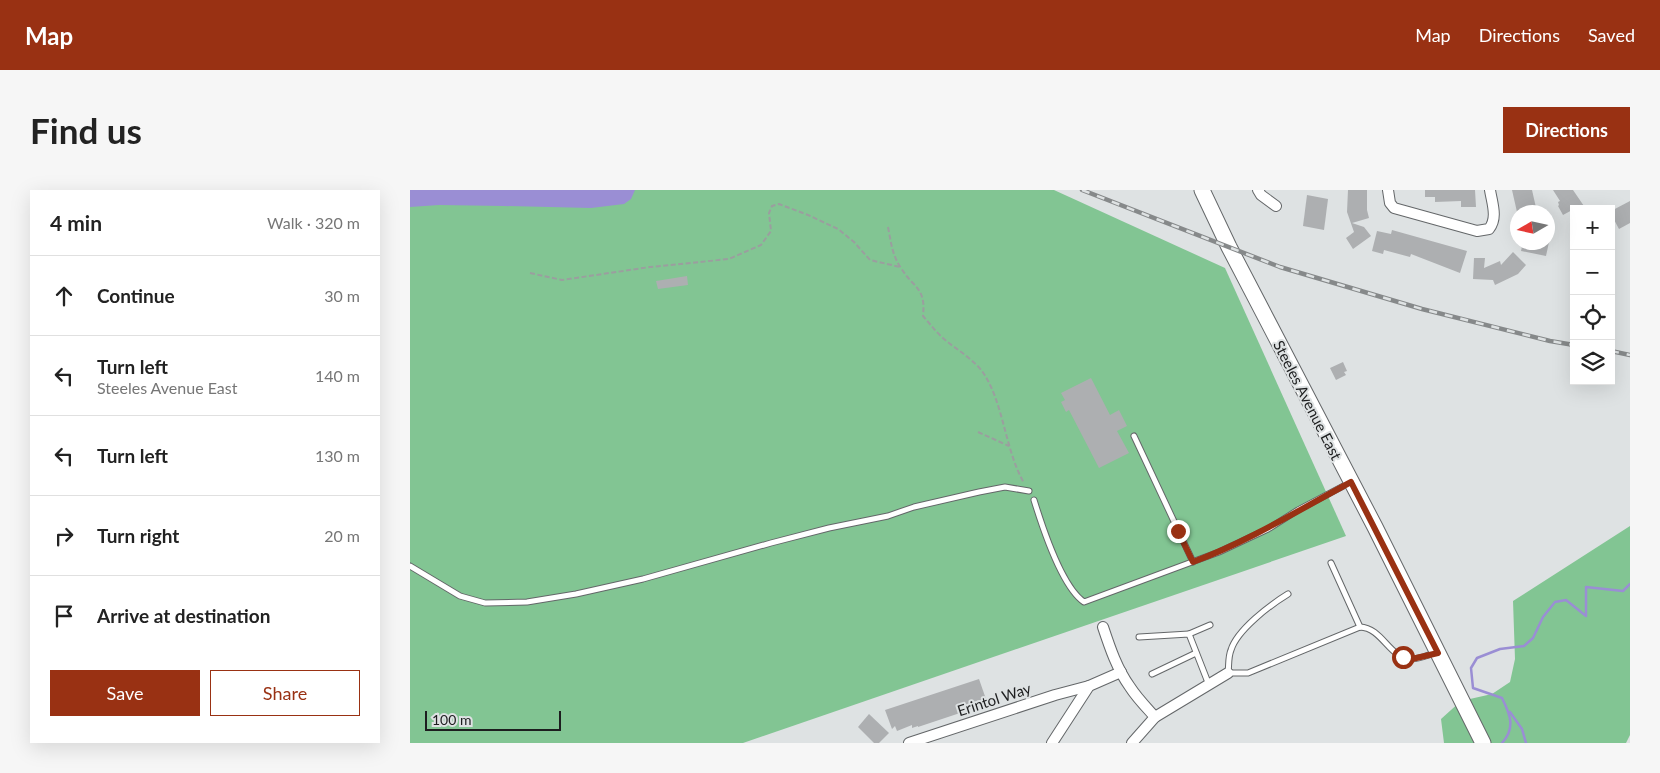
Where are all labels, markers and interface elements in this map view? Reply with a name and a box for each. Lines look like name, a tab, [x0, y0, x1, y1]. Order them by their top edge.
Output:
text: Map	[25, 21, 73, 50]
text: Map	[1415, 24, 1451, 46]
text: Directions	[1479, 24, 1560, 46]
text: Saved	[1588, 24, 1635, 46]
button: Directions	[1503, 107, 1630, 153]
text: Find us	[30, 109, 142, 151]
north arrow	[1510, 205, 1555, 250]
map controls	[1570, 205, 1615, 385]
button: +	[1570, 205, 1615, 250]
text: 4 min	[50, 210, 102, 235]
text: Walk · 320 m	[267, 213, 360, 232]
button: −	[1570, 250, 1615, 295]
icon: ahead	[50, 282, 78, 310]
text: Continue	[97, 284, 175, 307]
text: 30 m	[324, 286, 360, 305]
button: locate	[1570, 295, 1615, 340]
street label: Steeles Avenue East	[1270, 337, 1346, 463]
button: layers	[1570, 340, 1615, 385]
text: Turn left	[97, 355, 168, 378]
icon: left	[50, 362, 78, 390]
text: 140 m	[315, 366, 360, 385]
text: Steeles Avenue East	[97, 378, 237, 397]
icon: left	[50, 442, 78, 470]
text: Turn left	[97, 444, 168, 467]
text: 130 m	[315, 446, 360, 465]
route end	[1167, 520, 1190, 543]
icon: right	[50, 522, 78, 550]
text: Turn right	[97, 524, 179, 547]
text: 20 m	[324, 526, 360, 545]
icon: arrive	[50, 602, 78, 630]
text: Arrive at destination	[97, 604, 270, 627]
route start	[1392, 646, 1415, 669]
button: Save	[50, 670, 200, 716]
button: Share	[210, 670, 360, 716]
street label: Erintol Way	[955, 679, 1033, 719]
scale bar	[425, 708, 561, 731]
text: 100 m	[432, 711, 471, 728]

